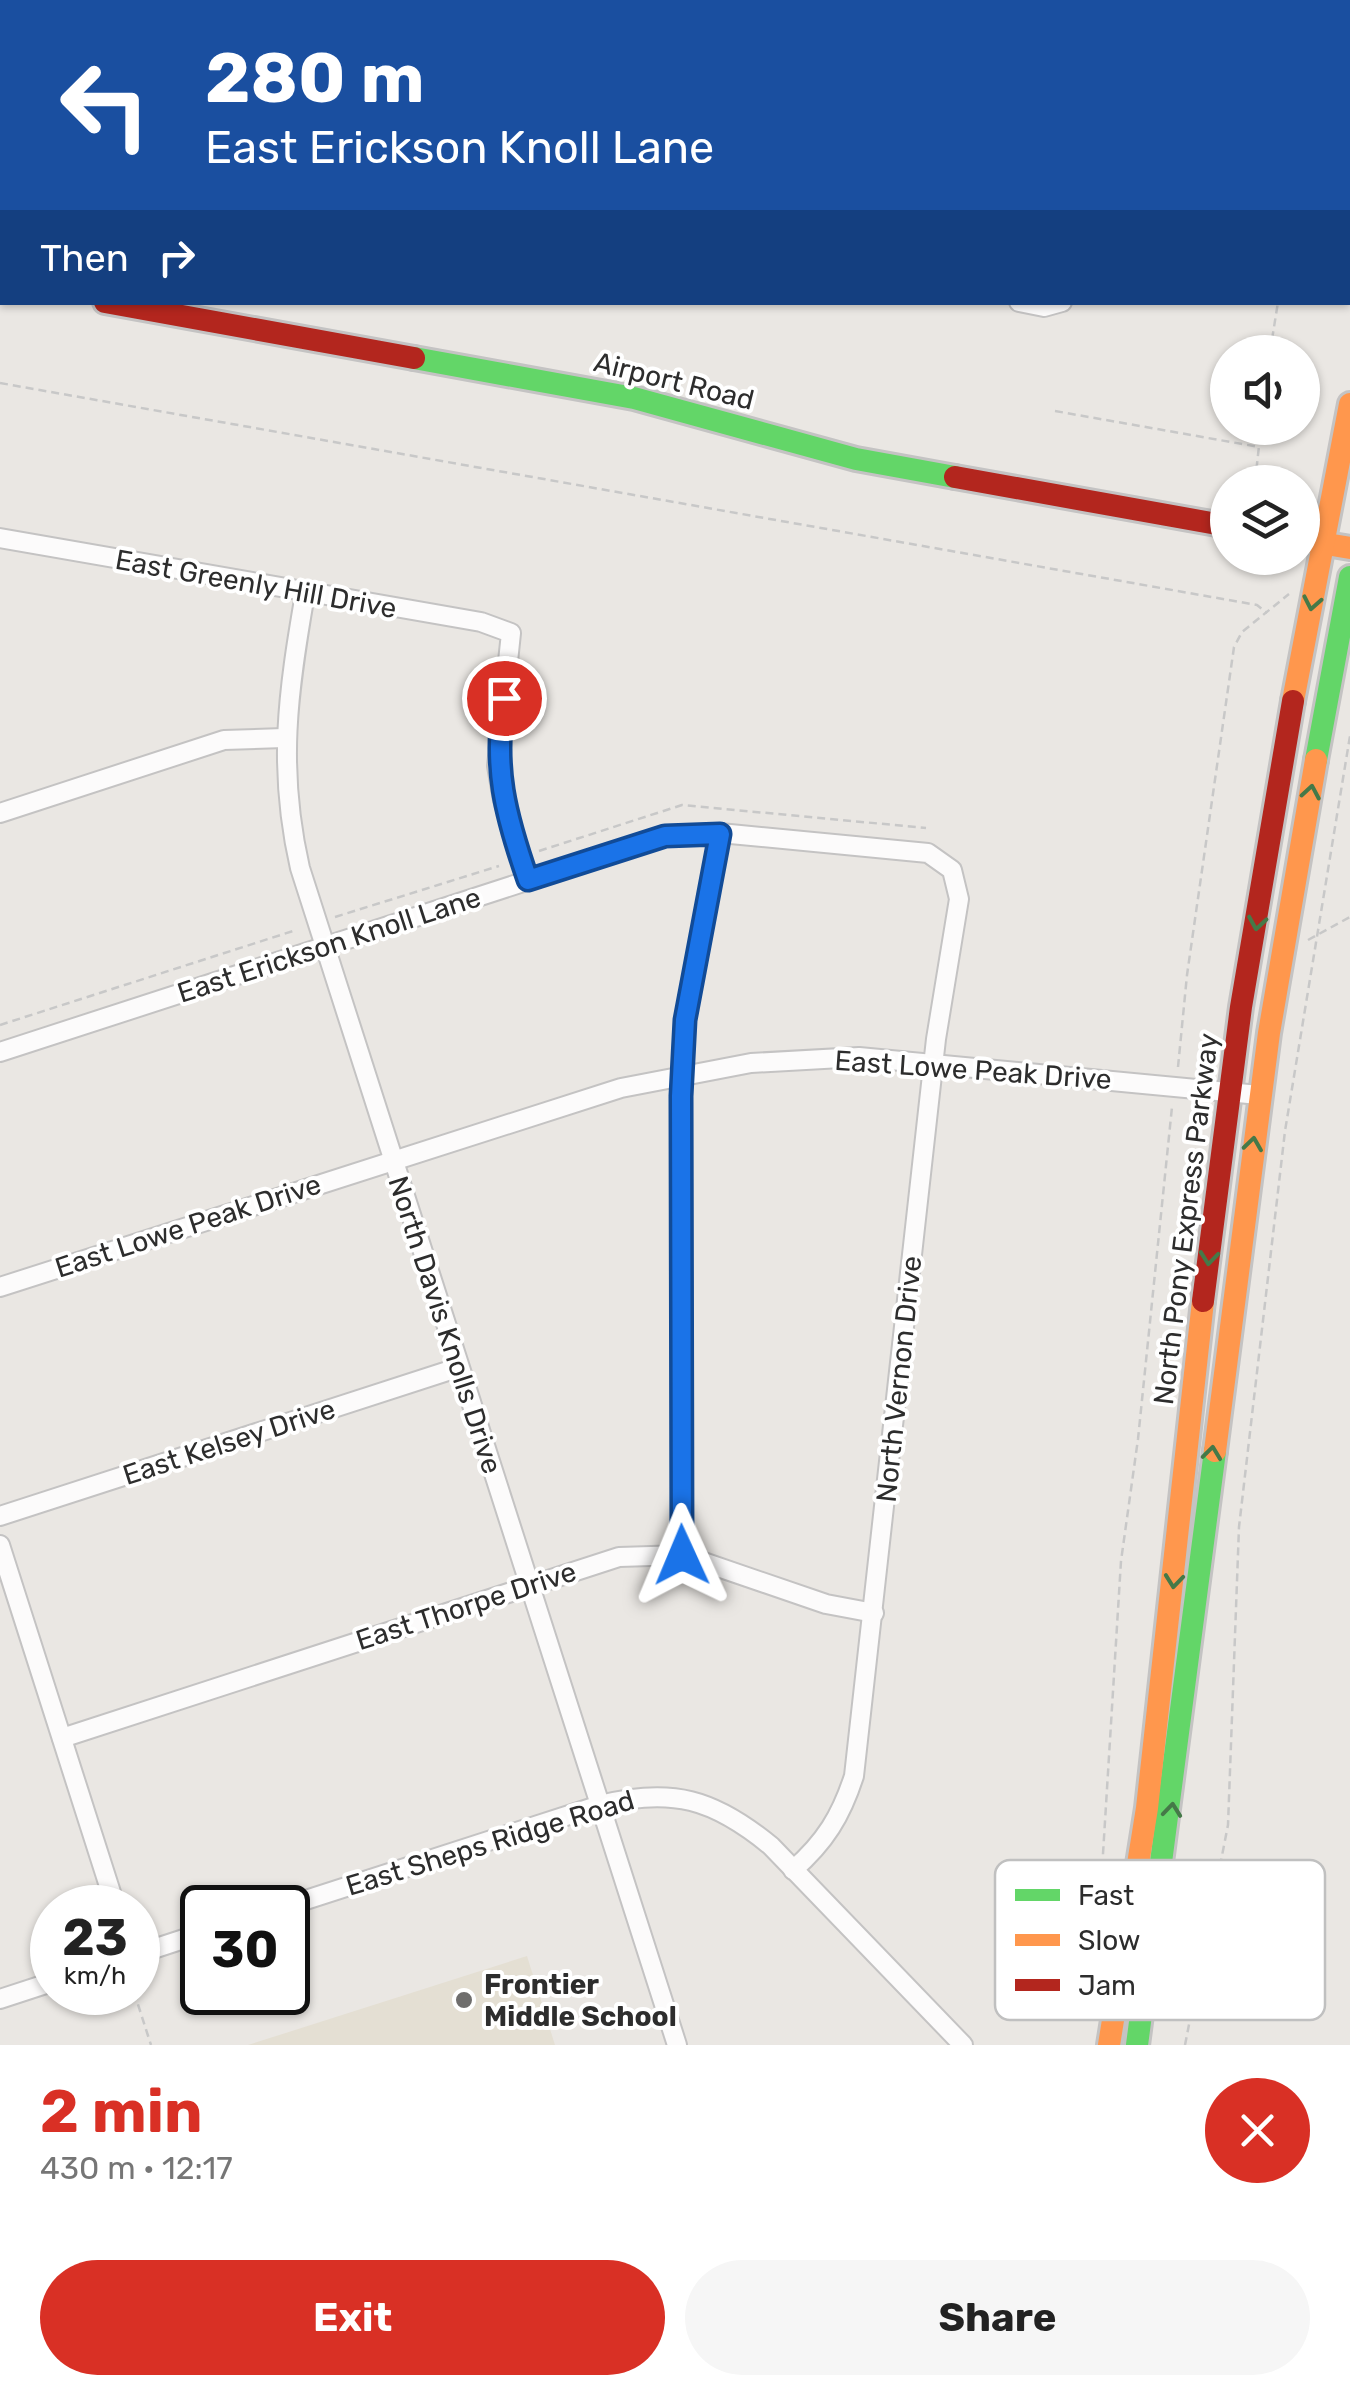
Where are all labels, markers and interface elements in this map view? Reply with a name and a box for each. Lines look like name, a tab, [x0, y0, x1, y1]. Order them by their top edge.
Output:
text: 280 m	[205, 37, 425, 120]
icon: left	[40, 40, 170, 170]
text: East Erickson Knoll Lane	[205, 121, 714, 174]
icon: right	[149, 230, 204, 285]
text: Then	[40, 235, 129, 281]
map controls	[1210, 335, 1320, 575]
button: sound	[1210, 335, 1320, 445]
street label: Airport Road	[591, 345, 757, 417]
button: layers	[1210, 465, 1320, 575]
street label: East Greenly Hill Drive	[113, 543, 399, 625]
one-way arrow	[1302, 594, 1323, 611]
pin	[462, 656, 547, 741]
icon: arrive	[477, 671, 532, 726]
one-way arrow	[1300, 784, 1321, 800]
street label: East Erickson Knoll Lane	[173, 880, 485, 1010]
one-way arrow	[1247, 915, 1268, 931]
street label: North Pony Express Parkway	[1147, 1031, 1225, 1407]
street label: East Lowe Peak Drive	[833, 1044, 1113, 1096]
one-way arrow	[1242, 1136, 1263, 1152]
street label: East Lowe Peak Drive	[51, 1167, 325, 1285]
street label: North Davis Knolls Drive	[381, 1172, 509, 1478]
one-way arrow	[1199, 1251, 1220, 1267]
street label: North Vernon Drive	[870, 1254, 928, 1504]
street label: East Kelsey Drive	[119, 1392, 339, 1492]
one-way arrow	[1201, 1444, 1222, 1461]
position arrow	[630, 1503, 734, 1607]
street label: East Thorpe Drive	[352, 1555, 580, 1657]
one-way arrow	[1164, 1574, 1185, 1590]
street label: East Sheps Ridge Road	[342, 1783, 638, 1903]
one-way arrow	[1161, 1802, 1182, 1818]
legend	[995, 1860, 1325, 2020]
text: Fast	[1078, 1879, 1134, 1912]
speed limit sign: 30	[180, 1885, 310, 2015]
text: 23	[62, 1908, 128, 1968]
text: Slow	[1078, 1924, 1140, 1957]
text: km/h	[64, 1961, 126, 1990]
place label: Frontier Middle School	[484, 1968, 677, 2033]
text: Jam	[1078, 1969, 1136, 2002]
marker: Frontier Middle School	[453, 1989, 475, 2011]
text: 2 min	[40, 2076, 202, 2147]
button: close	[1205, 2078, 1310, 2183]
text: 430 m · 12:17	[40, 2149, 233, 2187]
button: Exit	[40, 2260, 665, 2375]
button: Share	[685, 2260, 1310, 2375]

